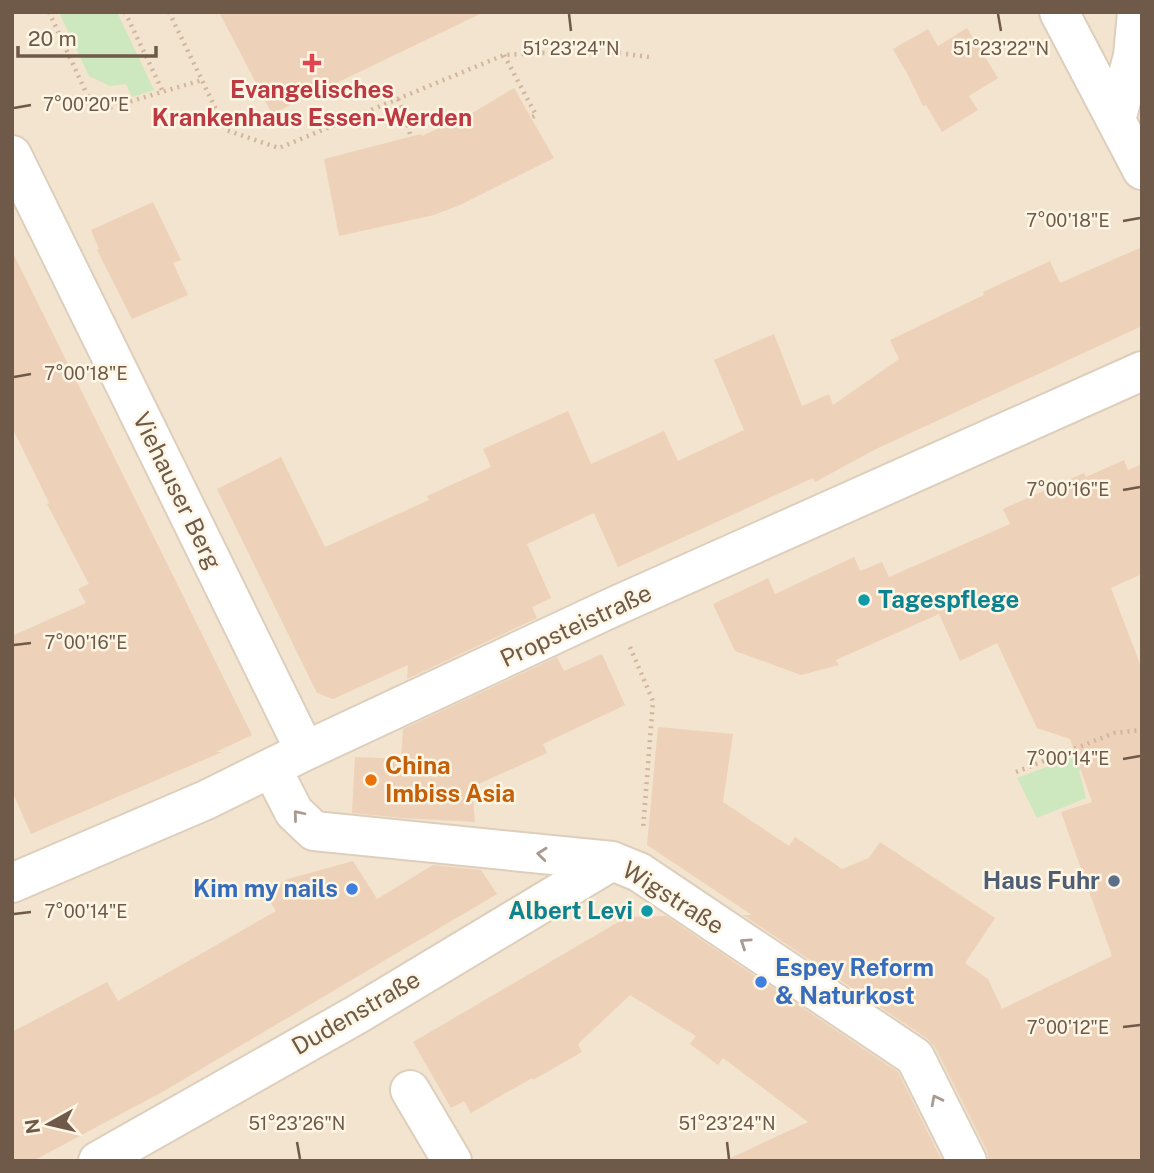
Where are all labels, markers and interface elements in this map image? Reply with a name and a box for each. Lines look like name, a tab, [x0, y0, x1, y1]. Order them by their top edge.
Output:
scale bar	[18, 14, 156, 58]
text: 20 m	[28, 26, 77, 51]
text: 51°23'24"N	[523, 38, 620, 59]
text: 51°23'22"N	[953, 38, 1049, 59]
marker: Evangelisches Krankenhaus Essen-Werden	[302, 53, 322, 73]
place label: Evangelisches Krankenhaus Essen-Werden	[152, 75, 472, 131]
text: 7°00'20"E	[43, 94, 129, 115]
text: 7°00'18"E	[1026, 210, 1110, 231]
text: 7°00'18"E	[44, 363, 128, 384]
street label: Viehauser Berg	[128, 407, 228, 574]
text: 7°00'16"E	[1027, 479, 1109, 500]
street label: Propsteistraße	[495, 578, 656, 672]
place label: Tagespflege	[878, 585, 1019, 613]
marker: Tagespflege	[856, 592, 872, 608]
text: 7°00'16"E	[45, 632, 127, 653]
text: 7°00'14"E	[1027, 748, 1110, 769]
place label: China Imbiss Asia	[385, 751, 515, 807]
marker: China Imbiss Asia	[363, 772, 379, 788]
one-way arrow	[294, 810, 307, 823]
one-way arrow	[536, 847, 547, 862]
street label: Wigstraße	[618, 855, 729, 939]
place label: Haus Fuhr	[983, 866, 1100, 894]
marker: Haus Fuhr	[1106, 873, 1122, 889]
place label: Kim my nails	[193, 874, 338, 902]
marker: Kim my nails	[344, 881, 360, 897]
place label: Albert Levi	[508, 896, 633, 924]
text: 7°00'14"E	[45, 901, 128, 922]
marker: Albert Levi	[639, 903, 655, 919]
one-way arrow	[740, 939, 753, 952]
place label: Espey Reform & Naturkost	[775, 953, 934, 1009]
street label: Dudenstraße	[286, 964, 425, 1060]
marker: Espey Reform & Naturkost	[753, 974, 769, 990]
text: 7°00'12"E	[1027, 1017, 1109, 1038]
north arrow	[14, 1089, 84, 1159]
one-way arrow	[931, 1095, 945, 1107]
text: 51°23'26"N	[249, 1113, 345, 1134]
text: 51°23'24"N	[679, 1113, 776, 1134]
text: N	[20, 1117, 44, 1135]

